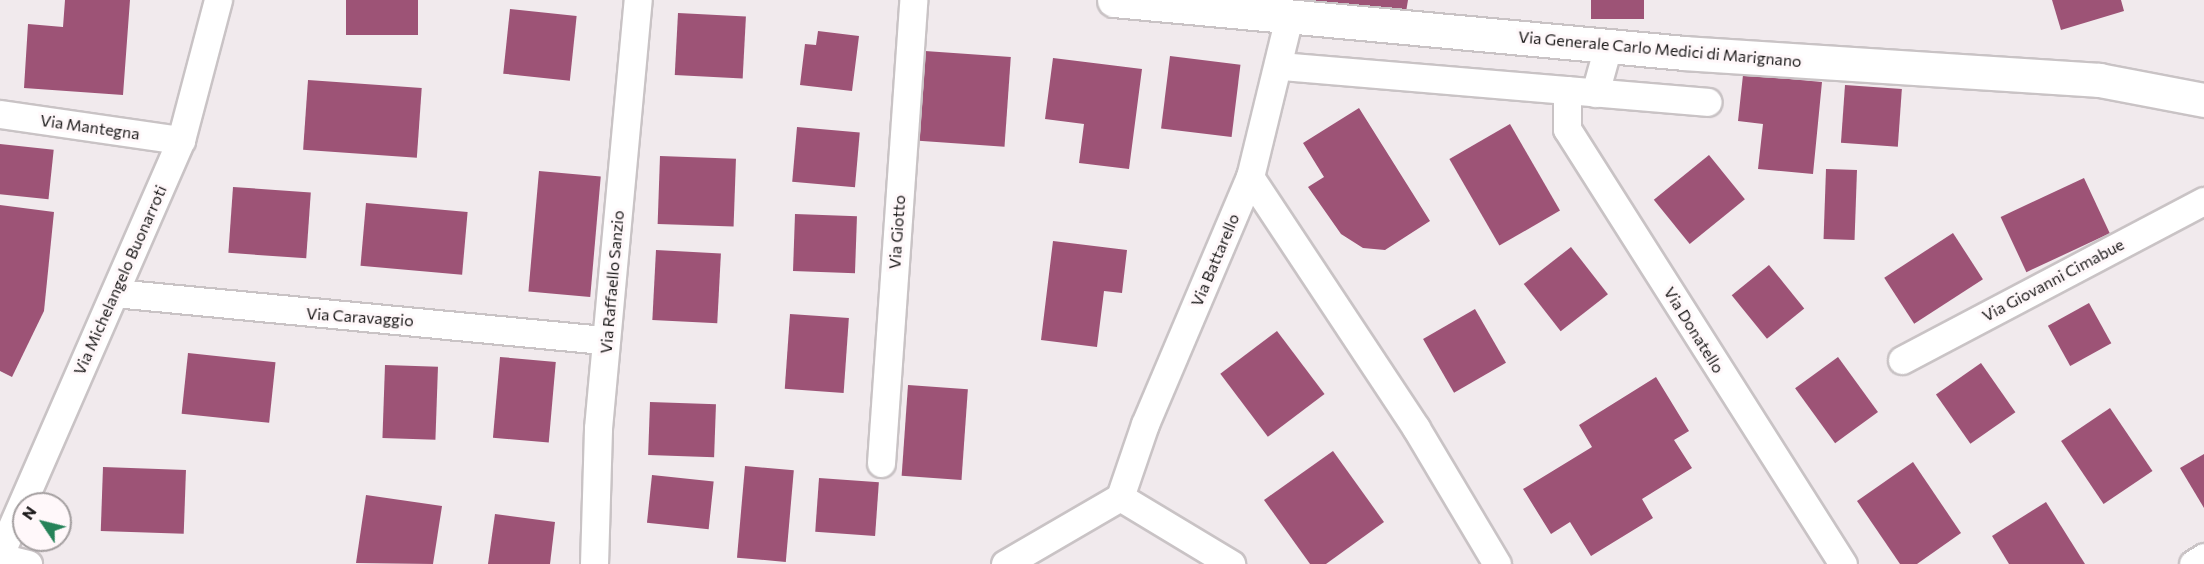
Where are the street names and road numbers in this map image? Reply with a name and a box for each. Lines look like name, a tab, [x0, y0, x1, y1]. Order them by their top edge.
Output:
street label: Via Generale Carlo Medici di Marignano	[1517, 27, 1803, 71]
street label: Via Mantegna	[39, 111, 141, 143]
street label: Via Michelangelo Buonarroti	[69, 182, 171, 378]
street label: Via Giotto	[885, 194, 909, 270]
street label: Via Raffaello Sanzio	[596, 210, 628, 354]
street label: Via Battarello	[1187, 211, 1243, 309]
street label: Via Giovanni Cimabue	[1979, 234, 2127, 326]
street label: Via Donatello	[1660, 283, 1728, 377]
street label: Via Caravaggio	[306, 304, 414, 330]

